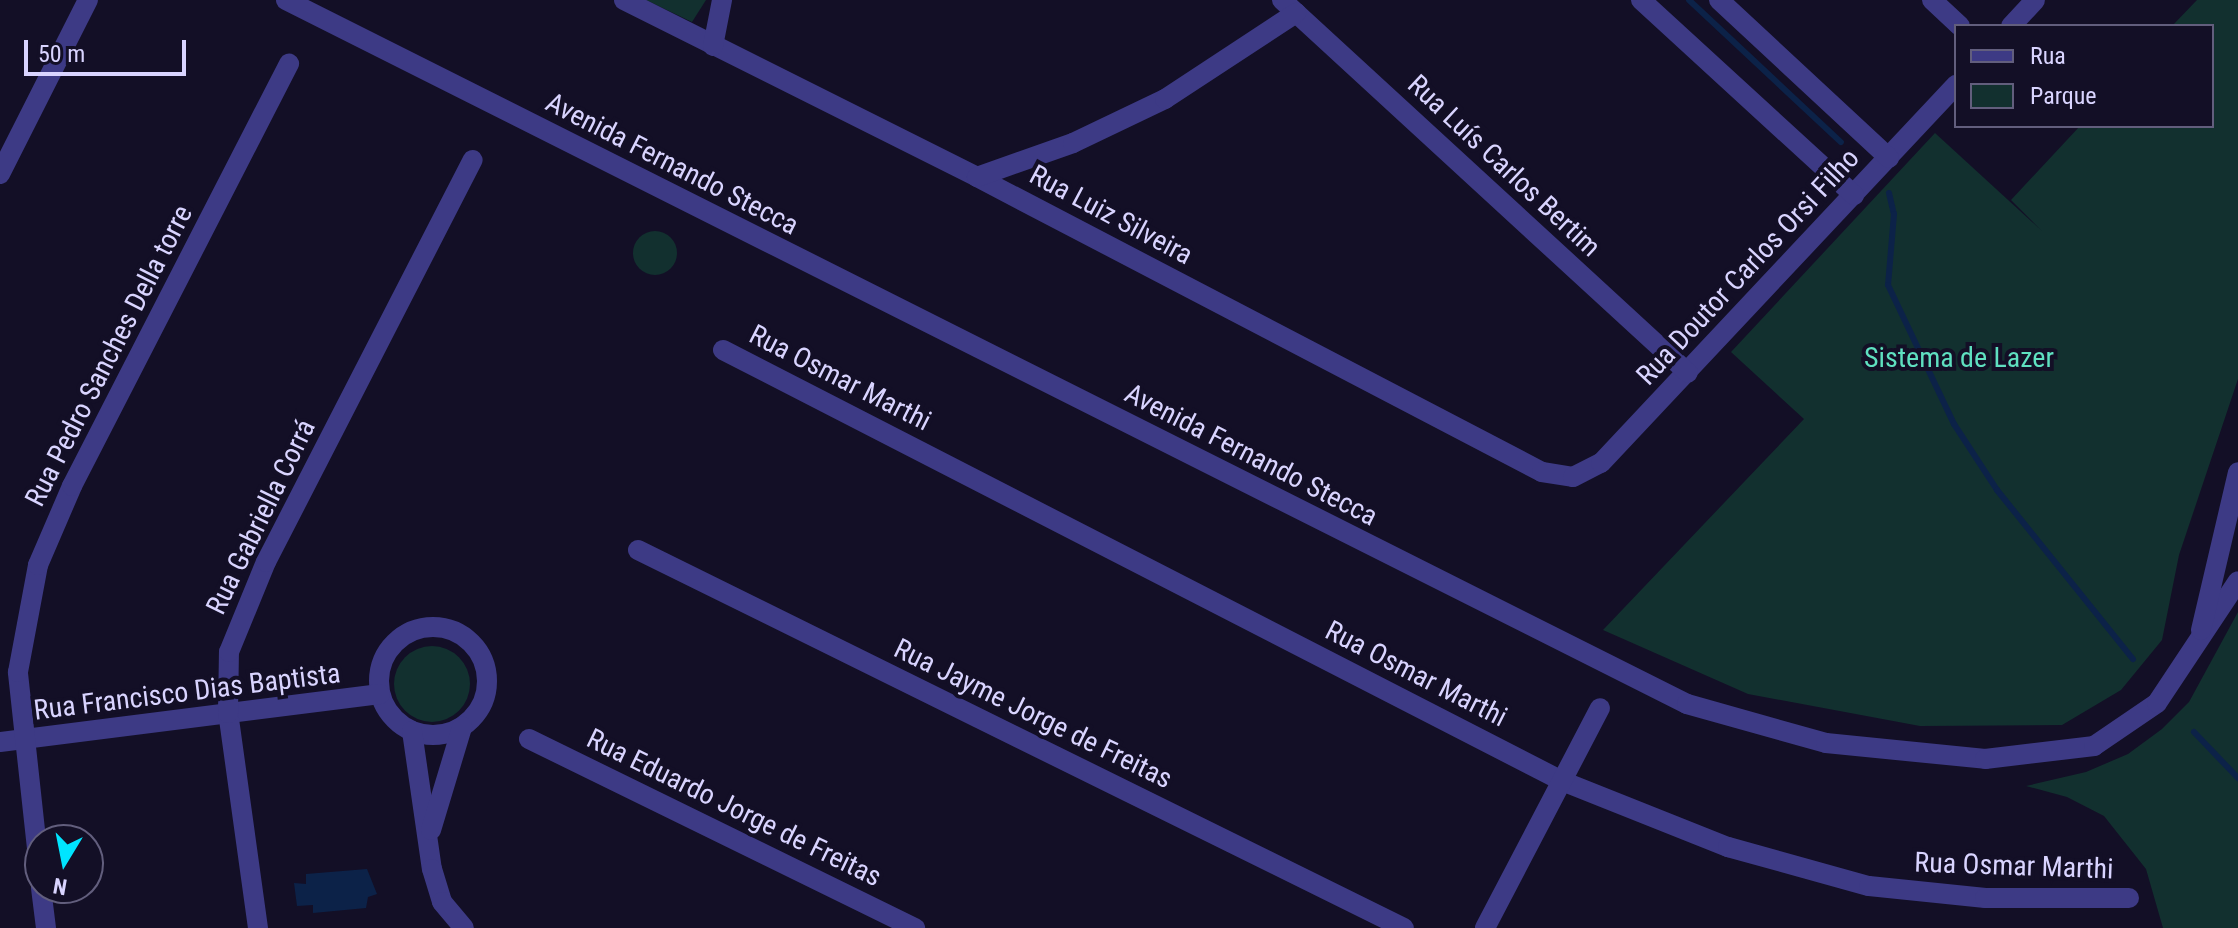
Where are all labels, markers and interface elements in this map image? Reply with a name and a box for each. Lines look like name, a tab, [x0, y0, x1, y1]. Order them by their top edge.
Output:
scale bar	[28, 24, 190, 74]
legend	[1954, 24, 2214, 128]
text: 50 m	[38, 40, 85, 68]
text: Rua	[2030, 42, 2066, 70]
street label: Rua Luís Carlos Bertim	[1401, 68, 1607, 264]
text: Parque	[2030, 82, 2097, 110]
street label: Avenida Fernando Stecca	[540, 86, 804, 242]
street label: Rua Doutor Carlos Orsi Filho	[1630, 142, 1866, 392]
street label: Rua Luiz Silveira	[1024, 158, 1198, 272]
street label: Rua Pedro Sanches Della torre	[18, 200, 200, 512]
street label: Rua Osmar Marthi	[744, 318, 936, 438]
park label: Sistema de Lazer	[1864, 341, 2054, 375]
street label: Avenida Fernando Stecca	[1119, 377, 1383, 533]
street label: Rua Gabriella Corrá	[199, 414, 323, 620]
street label: Rua Osmar Marthi	[1320, 614, 1512, 734]
street label: Rua Jayme Jorge de Freitas	[888, 632, 1178, 796]
street label: Rua Francisco Dias Baptista	[32, 657, 342, 727]
street label: Rua Eduardo Jorge de Freitas	[581, 722, 887, 894]
north arrow	[24, 824, 104, 904]
street label: Rua Osmar Marthi	[1914, 846, 2114, 886]
text: N	[51, 873, 69, 900]

